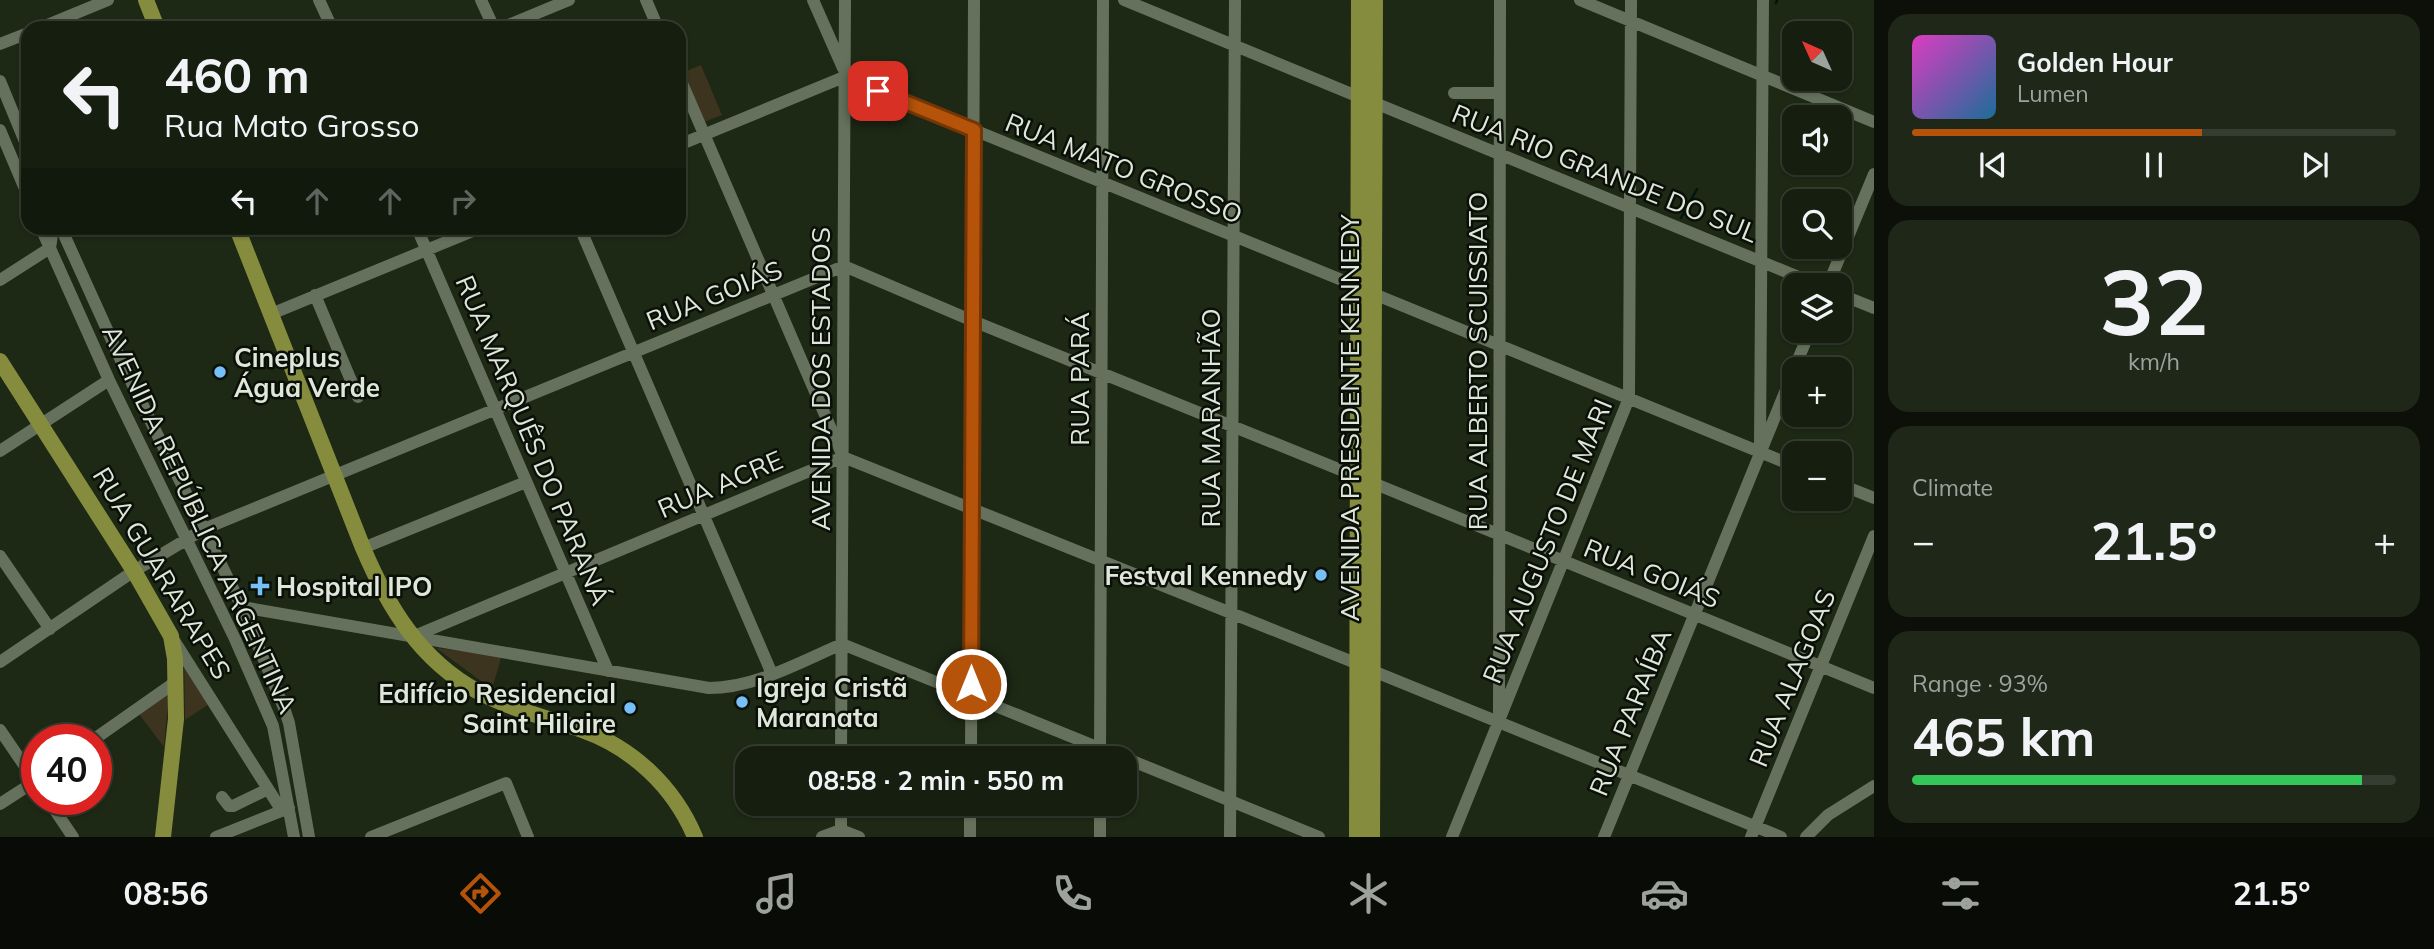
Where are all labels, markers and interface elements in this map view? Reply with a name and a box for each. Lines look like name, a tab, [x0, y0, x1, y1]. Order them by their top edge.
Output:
north arrow	[1782, 21, 1852, 91]
map controls	[1782, 21, 1852, 511]
text: 460 m	[164, 44, 310, 105]
text: Golden Hour	[2017, 46, 2173, 79]
icon: left	[49, 49, 140, 140]
pin	[848, 61, 908, 121]
icon: arrive	[859, 72, 897, 110]
text: Lumen	[2017, 79, 2089, 108]
street label: RUA RIO GRANDE DO SUL	[1447, 97, 1763, 249]
text: Rua Mato Grosso	[164, 105, 420, 145]
street label: RUA MATO GROSSO	[1001, 105, 1247, 231]
button: sound	[1782, 105, 1852, 175]
icon: previous	[1974, 146, 2012, 184]
icon: pause	[2135, 146, 2173, 184]
icon: next	[2296, 146, 2334, 184]
icon: left	[225, 182, 263, 220]
icon: ahead	[298, 182, 336, 220]
icon: ahead	[371, 182, 409, 220]
icon: right	[444, 182, 482, 220]
button: search	[1782, 189, 1852, 259]
street label: RUA ALBERTO SCUISSIATO	[1461, 192, 1494, 530]
street label: AVENIDA PRESIDENTE KENNEDY	[1333, 213, 1366, 622]
street label: AVENIDA DOS ESTADOS	[804, 227, 837, 531]
text: 32	[2099, 244, 2209, 358]
street label: RUA GOIÁS	[641, 253, 787, 337]
street label: RUA MARQUÊS DO PARANÁ	[448, 270, 618, 610]
button: layers	[1782, 273, 1852, 343]
street label: RUA MARANHÃO	[1194, 308, 1227, 528]
street label: RUA PARÁ	[1063, 312, 1096, 446]
street label: AVENIDA REPÚBLICA ARGENTINA	[95, 319, 305, 719]
place label: Cineplus Água Verde	[234, 341, 380, 404]
text: km/h	[2128, 347, 2180, 376]
button: +	[1782, 357, 1852, 427]
marker: Cineplus Água Verde	[212, 364, 228, 380]
street label: RUA AUGUSTO DE MARI	[1475, 394, 1619, 688]
button: −	[1782, 441, 1852, 511]
street label: RUA ACRE	[653, 443, 787, 525]
street label: RUA GUARARAPES	[86, 461, 238, 685]
text: Climate	[1912, 473, 1993, 502]
text: 21.5°	[2091, 508, 2217, 573]
text: −	[1912, 517, 1935, 565]
text: +	[2373, 517, 2396, 565]
street label: RUA GOIÁS	[1579, 531, 1725, 615]
place label: Festval Kennedy	[1104, 559, 1308, 592]
marker: Festval Kennedy	[1313, 567, 1329, 583]
place label: Hospital IPO	[276, 570, 432, 603]
marker: Hospital IPO	[250, 576, 270, 596]
street label: RUA ALAGOAS	[1741, 585, 1843, 771]
street label: RUA PARAÍBA	[1582, 624, 1678, 800]
position arrow	[934, 647, 1008, 721]
text: Range · 93%	[1912, 669, 2048, 698]
place label: Igreja Cristã Maranata	[756, 671, 908, 734]
place label: Edifício Residencial Saint Hilaire	[378, 677, 616, 740]
marker: Igreja Cristã Maranata	[734, 694, 750, 710]
marker: Edifício Residencial Saint Hilaire	[622, 700, 638, 716]
text: 465 km	[1912, 704, 2095, 769]
speed limit sign: 40	[21, 724, 112, 815]
text: 08:58 · 2 min · 550 m	[808, 764, 1064, 797]
icon: directions	[456, 869, 505, 918]
icon: music	[752, 869, 801, 918]
icon: phone	[1048, 869, 1097, 918]
icon: climate	[1344, 869, 1393, 918]
icon: car	[1640, 869, 1689, 918]
icon: filters	[1936, 869, 1985, 918]
text: 08:56	[124, 873, 208, 913]
text: 21.5°	[2233, 873, 2310, 913]

